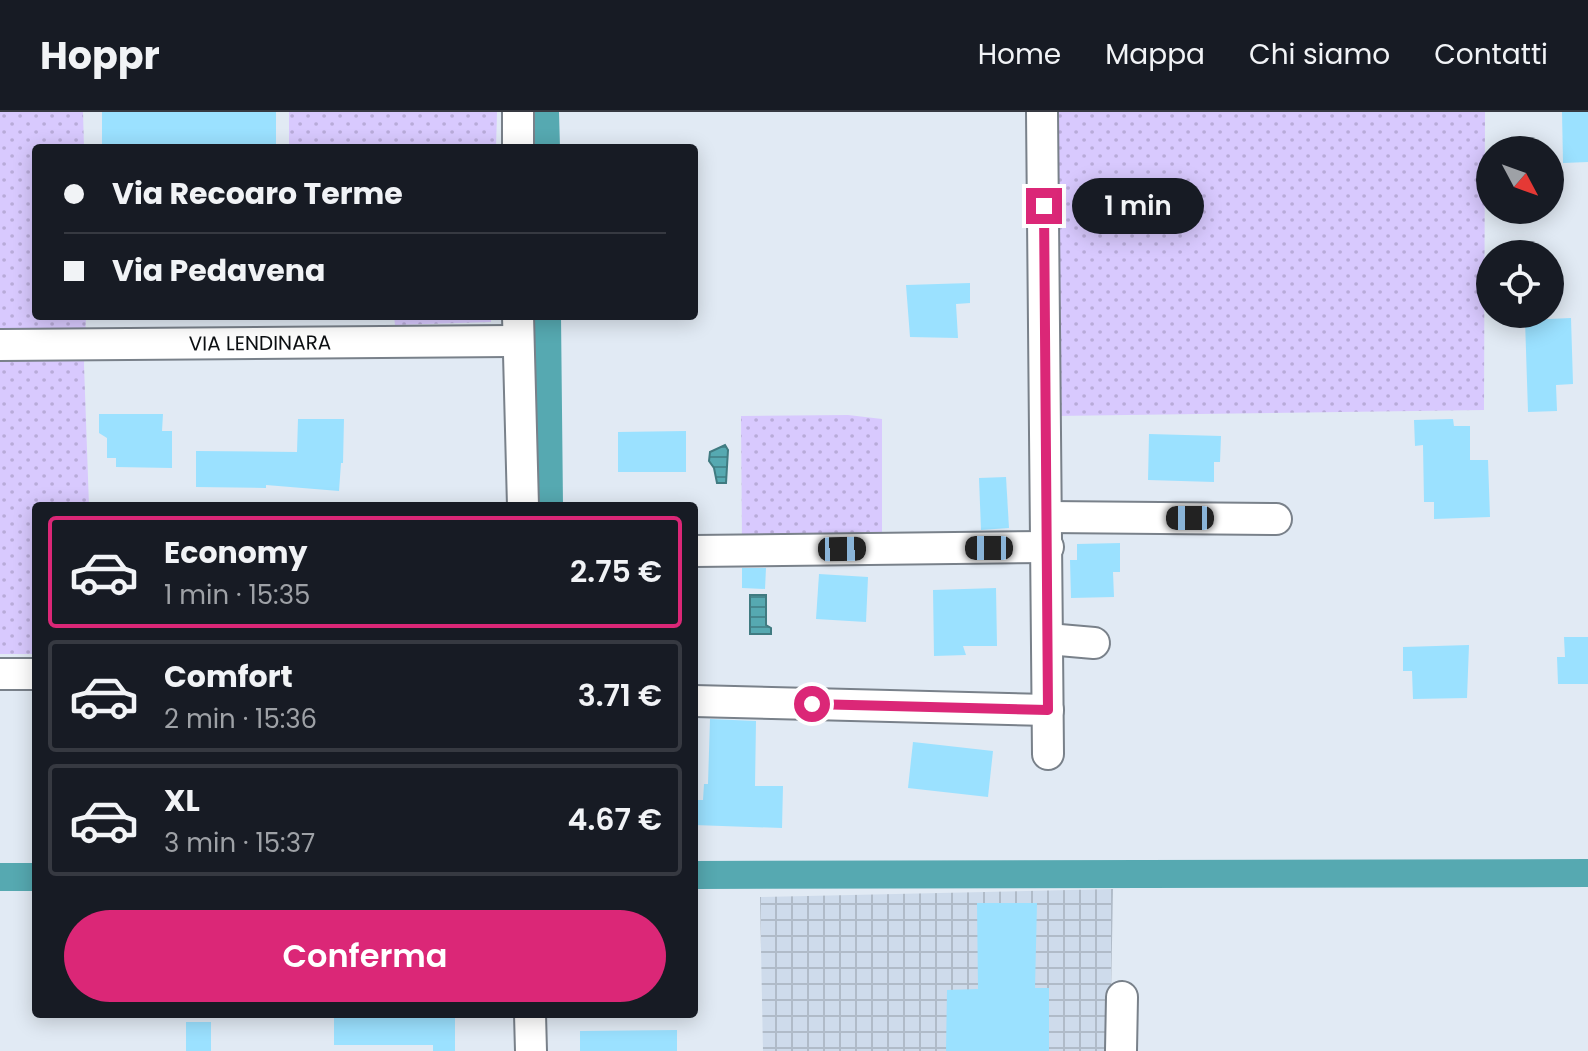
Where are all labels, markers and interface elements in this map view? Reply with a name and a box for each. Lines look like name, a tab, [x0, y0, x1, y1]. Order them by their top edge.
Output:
text: Hoppr	[40, 29, 160, 82]
text: Home	[978, 35, 1061, 74]
text: Mappa	[1105, 35, 1205, 74]
text: Chi siamo	[1249, 35, 1390, 74]
text: Contatti	[1434, 35, 1548, 74]
north arrow	[1476, 136, 1564, 224]
map controls	[1476, 136, 1564, 328]
text: Via Recoaro Terme	[112, 172, 403, 215]
callout: 1 min	[1072, 178, 1204, 234]
route end	[1026, 188, 1062, 224]
text: 1 min	[1104, 188, 1172, 224]
button: locate	[1476, 240, 1564, 328]
text: Via Pedavena	[112, 249, 325, 292]
street label: VIA LENDINARA	[189, 328, 331, 358]
car	[1166, 506, 1214, 530]
text: Economy	[164, 531, 308, 574]
icon: car	[68, 536, 140, 608]
car	[965, 536, 1013, 560]
car	[818, 537, 866, 561]
text: 2.75 €	[570, 550, 662, 593]
text: 1 min · 15:35	[164, 577, 310, 613]
text: Comfort	[164, 655, 293, 698]
icon: car	[68, 660, 140, 732]
text: 3.71 €	[578, 674, 662, 717]
route start	[794, 686, 830, 722]
text: 2 min · 15:36	[164, 701, 317, 737]
text: XL	[164, 779, 200, 822]
icon: car	[68, 784, 140, 856]
text: 4.67 €	[568, 798, 662, 841]
text: 3 min · 15:37	[164, 825, 315, 861]
button: Conferma	[64, 910, 666, 1002]

